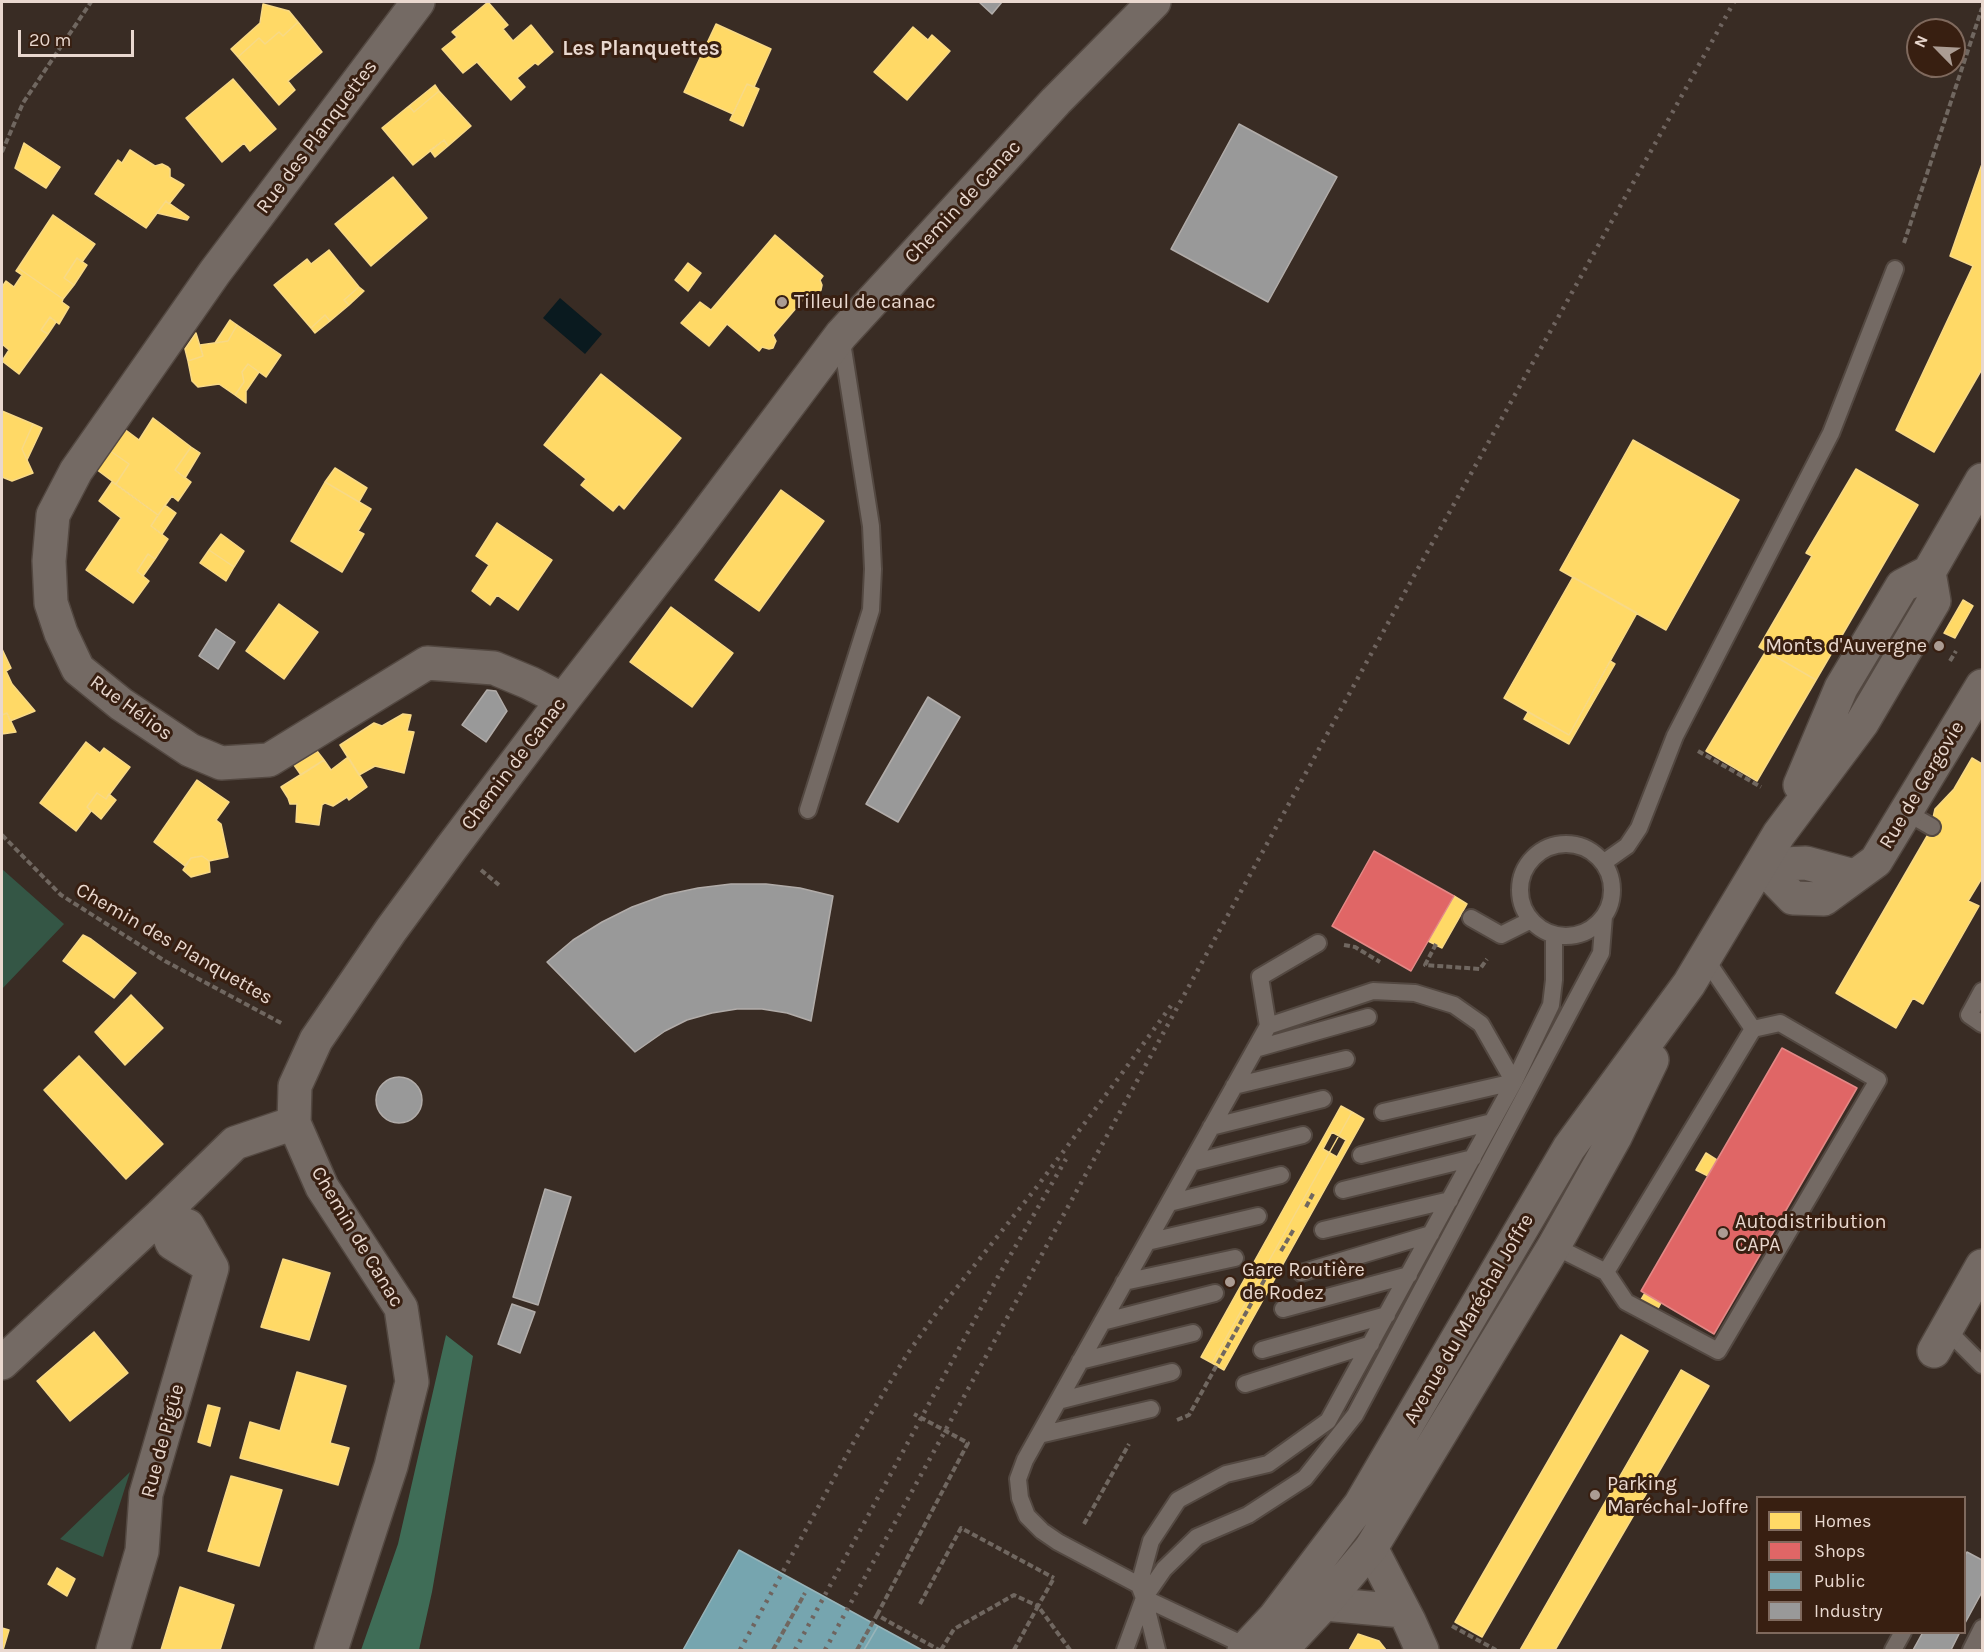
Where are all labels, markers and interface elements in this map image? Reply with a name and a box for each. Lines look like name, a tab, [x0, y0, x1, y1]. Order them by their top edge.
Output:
scale bar	[21, 18, 136, 56]
north arrow	[1906, 18, 1966, 78]
text: 20 m	[29, 29, 71, 51]
text: N	[1910, 32, 1932, 50]
district label: Les Planquettes	[562, 36, 720, 62]
street label: Rue des Planquettes	[251, 55, 383, 219]
street label: Chemin de Canac	[900, 135, 1026, 269]
place label: Tilleul de canac	[794, 290, 935, 314]
marker: Tilleul de canac	[775, 295, 789, 309]
place label: Monts d'Auvergne	[1765, 634, 1927, 658]
marker: Monts d'Auvergne	[1932, 639, 1946, 653]
street label: Rue Hélios	[85, 670, 177, 746]
street label: Chemin de Canac	[456, 693, 572, 835]
street label: Rue de Gergovie	[1874, 717, 1970, 853]
street label: Chemin des Planquettes	[71, 878, 277, 1010]
street label: Chemin de Canac	[306, 1162, 408, 1312]
street label: Avenue du Maréchal Joffre	[1399, 1210, 1539, 1428]
place label: Autodistribution CAPA	[1735, 1210, 1887, 1257]
marker: Autodistribution CAPA	[1716, 1226, 1730, 1240]
place label: Gare Routière de Rodez	[1242, 1258, 1365, 1305]
marker: Gare Routière de Rodez	[1223, 1275, 1237, 1289]
street label: Rue de Pigüe	[136, 1381, 190, 1501]
place label: Parking Maréchal-Joffre	[1607, 1472, 1749, 1519]
marker: Parking Maréchal-Joffre	[1588, 1488, 1602, 1502]
legend	[1756, 1496, 1966, 1634]
text: Homes	[1814, 1510, 1871, 1532]
text: Shops	[1814, 1540, 1866, 1562]
text: Public	[1814, 1570, 1865, 1592]
text: Industry	[1814, 1600, 1883, 1622]

